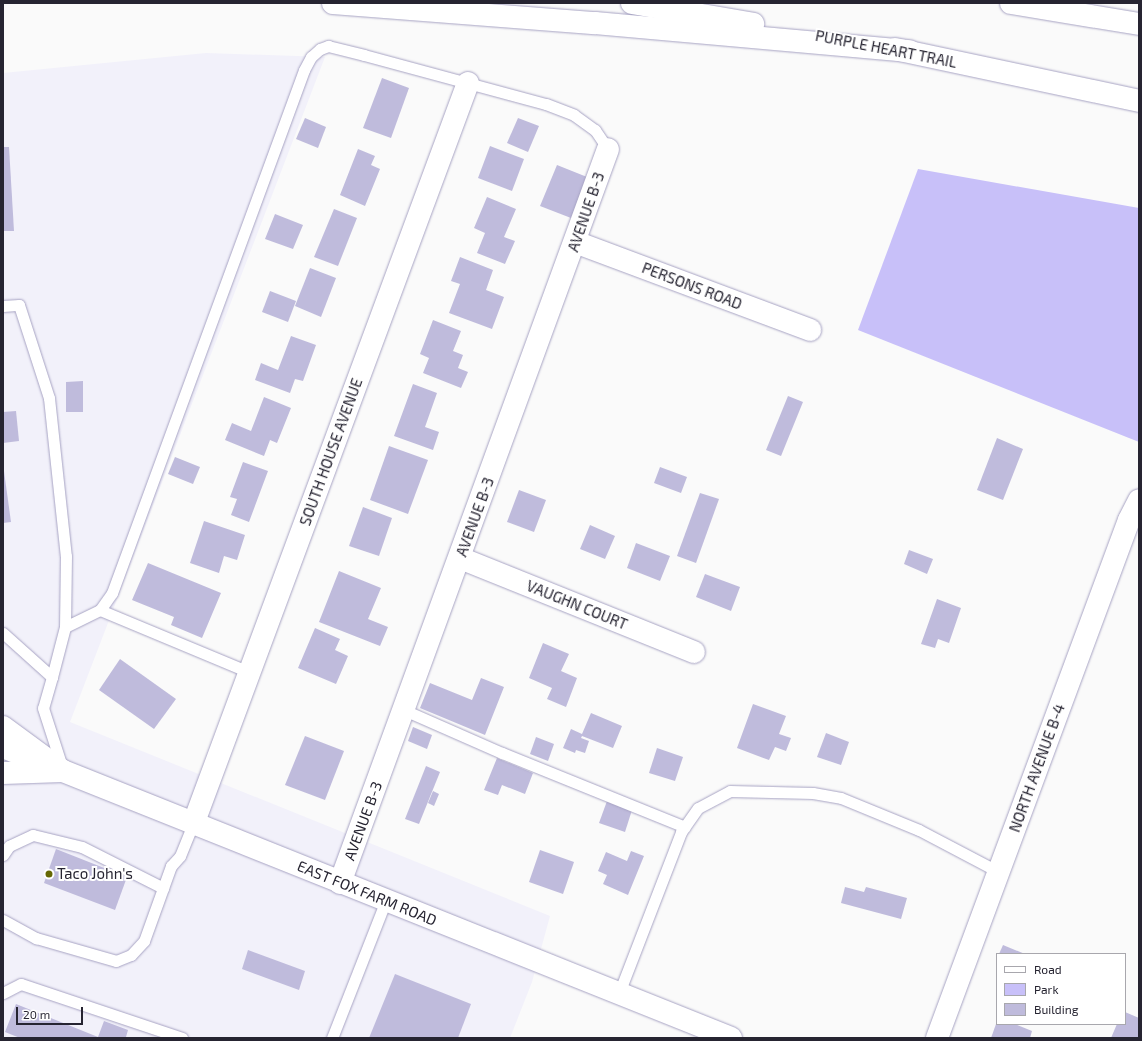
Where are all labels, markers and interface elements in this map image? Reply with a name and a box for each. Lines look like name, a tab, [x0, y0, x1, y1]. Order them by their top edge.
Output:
street label: PURPLE HEART TRAIL	[813, 26, 959, 72]
street label: AVENUE B-3	[564, 170, 608, 254]
street label: PERSONS ROAD	[639, 259, 745, 313]
street label: SOUTH HOUSE AVENUE	[296, 376, 366, 528]
street label: AVENUE B-3	[452, 475, 498, 559]
street label: VAUGHN COURT	[524, 577, 630, 633]
street label: NORTH AVENUE B-4	[1005, 701, 1069, 835]
street label: AVENUE B-3	[340, 779, 386, 863]
street label: EAST FOX FARM ROAD	[294, 857, 440, 929]
place label: Taco John's	[57, 865, 133, 883]
marker: Taco John's	[44, 869, 54, 879]
legend	[996, 953, 1126, 1025]
text: Road	[1034, 962, 1062, 976]
text: Park	[1034, 982, 1059, 996]
scale bar	[18, 999, 85, 1025]
text: Building	[1034, 1002, 1078, 1016]
text: 20 m	[23, 1007, 50, 1021]

